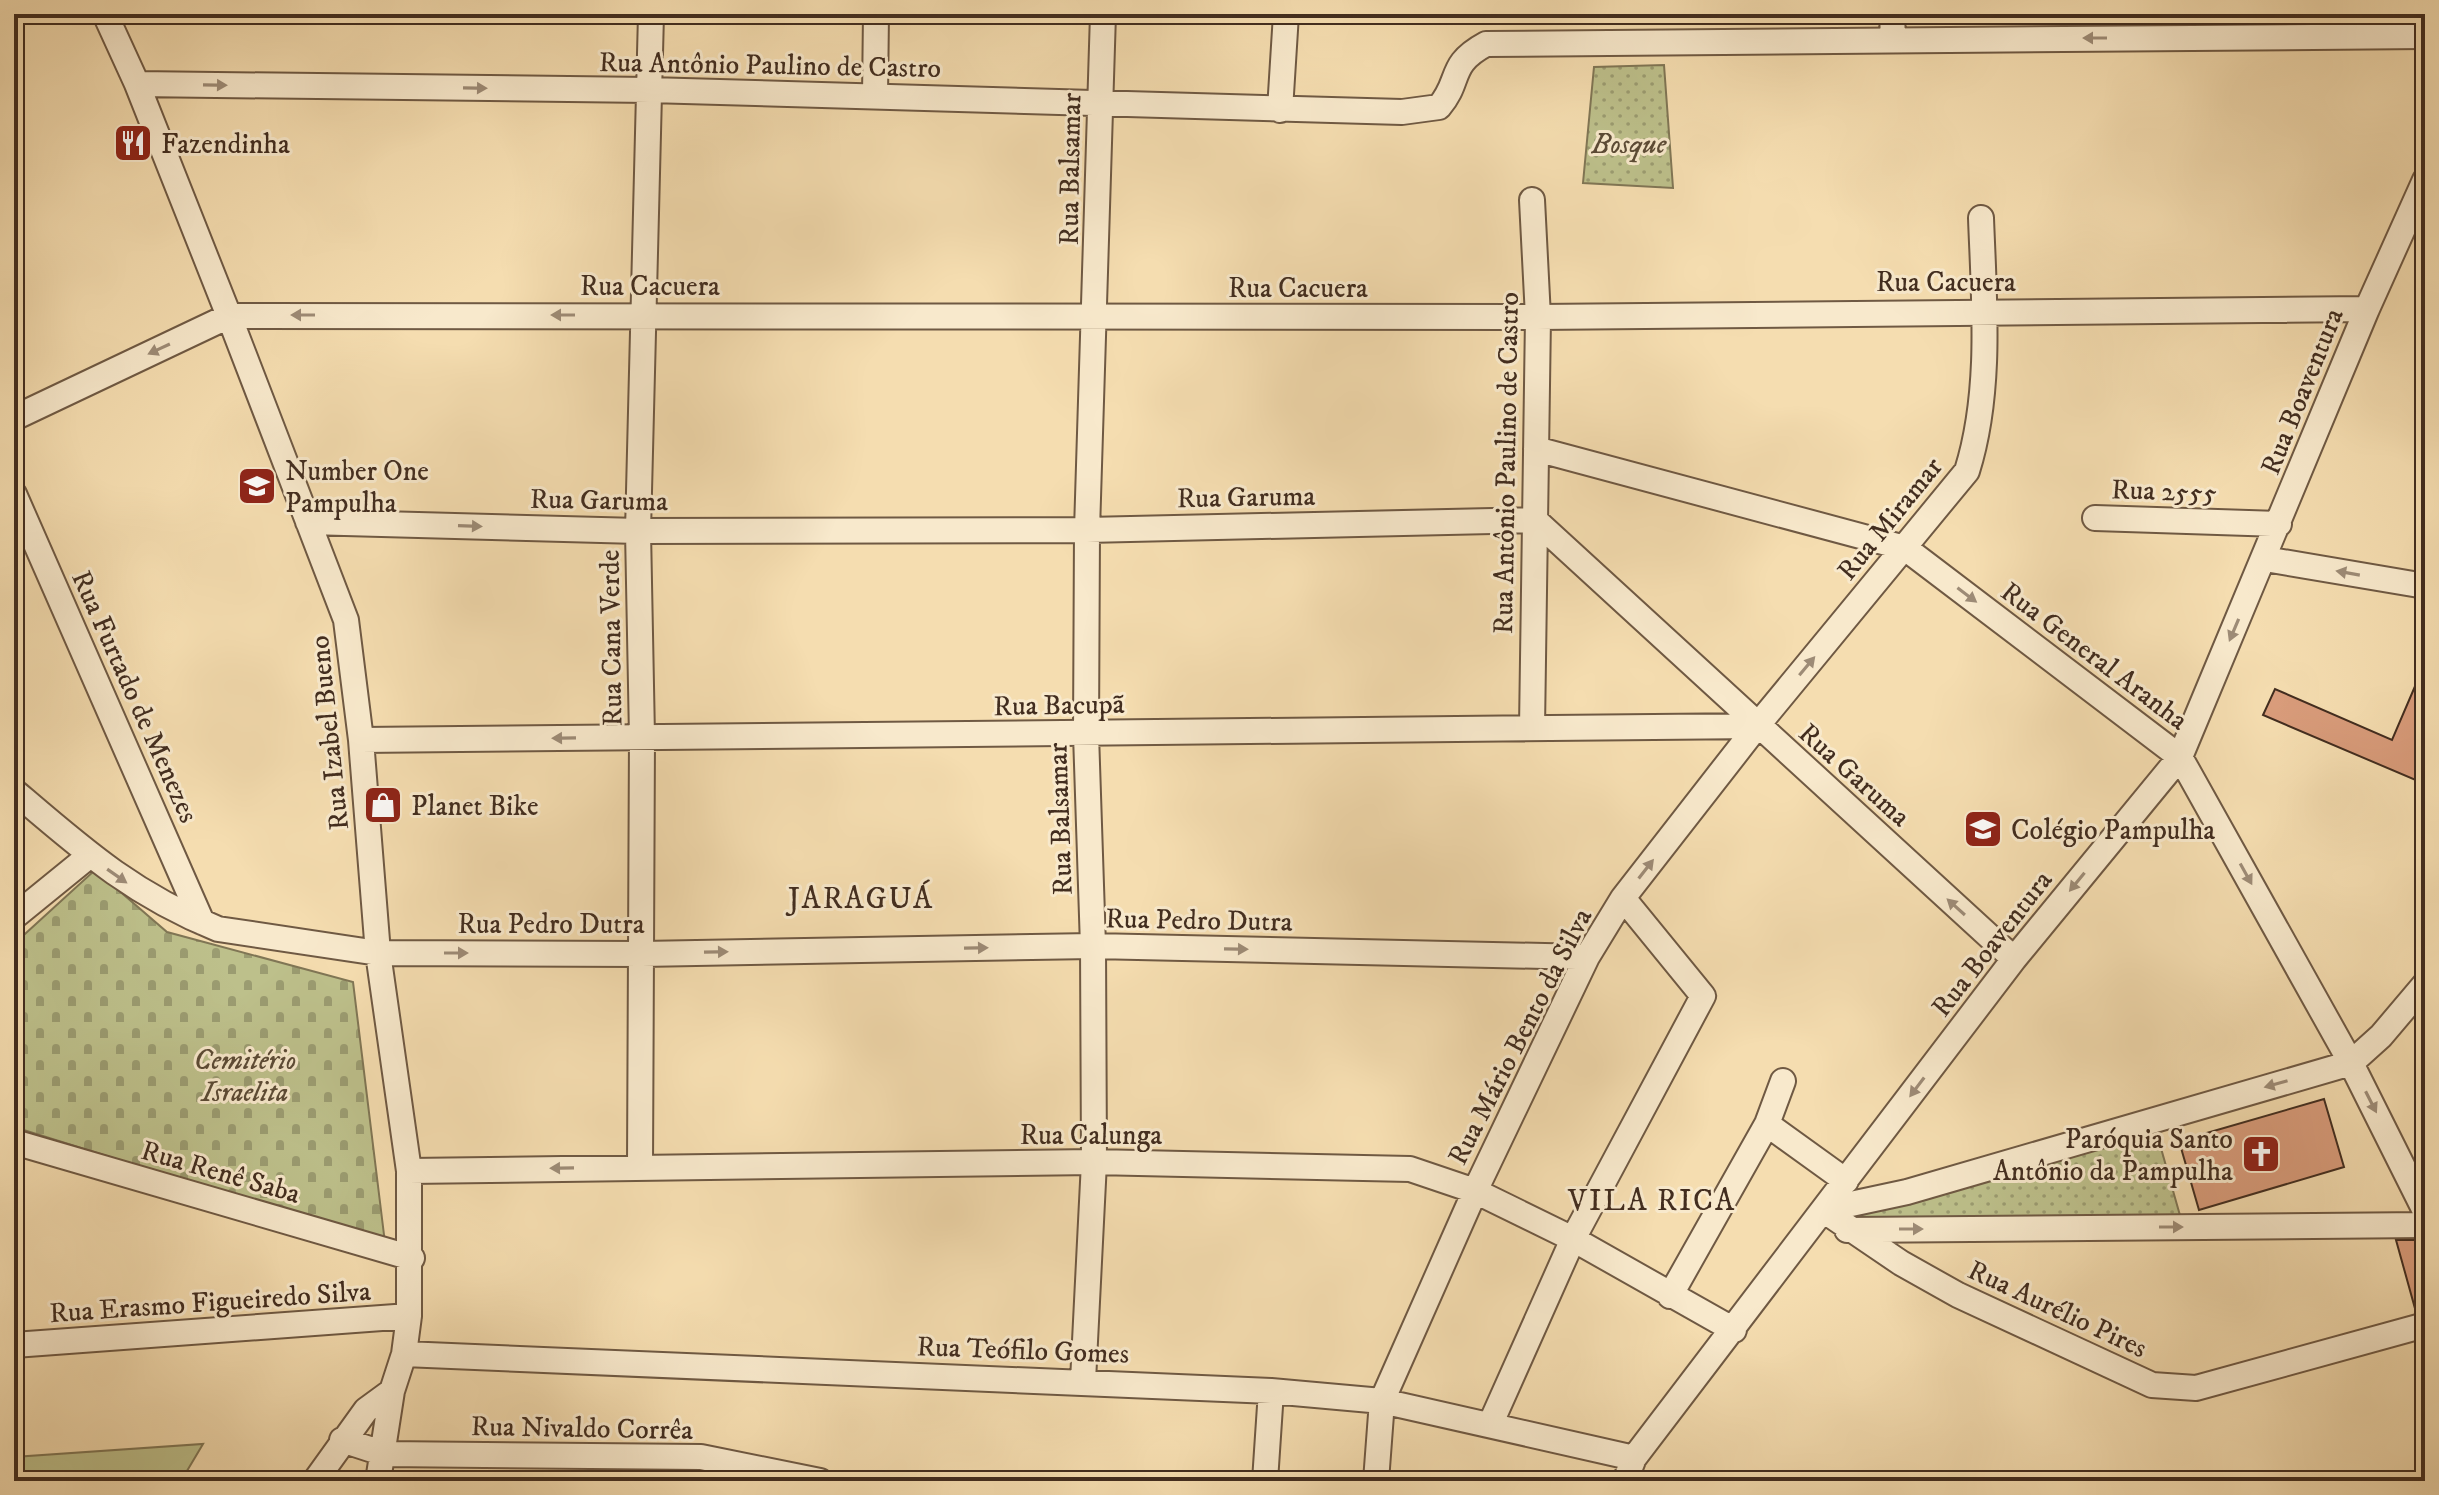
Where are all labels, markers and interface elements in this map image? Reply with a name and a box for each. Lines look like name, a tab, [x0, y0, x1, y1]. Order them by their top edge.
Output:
one-way arrow	[2082, 32, 2107, 44]
street label: Rua Antônio Paulino de Castro	[599, 45, 941, 86]
one-way arrow	[203, 79, 228, 91]
one-way arrow	[463, 82, 488, 95]
street label: Rua Balsamar	[1052, 92, 1089, 246]
restaurant icon: Fazendinha	[112, 122, 154, 164]
place label: Fazendinha	[161, 127, 290, 162]
park label: Bosque	[1591, 127, 1668, 163]
street label: Rua Cacuera	[1876, 265, 2016, 300]
street label: Rua Cacuera	[580, 269, 720, 304]
street label: Rua Cacuera	[1228, 271, 1368, 306]
street label: Rua Antônio Paulino de Castro	[1486, 292, 1527, 634]
street label: Rua Boaventura	[2253, 303, 2352, 480]
one-way arrow	[550, 308, 575, 321]
one-way arrow	[290, 309, 315, 321]
one-way arrow	[147, 342, 170, 356]
street label: Rua Miramar	[1830, 450, 1951, 588]
place label: Number One Pampulha	[285, 454, 429, 521]
school or university icon: Number One Pampulha	[236, 465, 278, 507]
street label: Rua 2555	[2111, 472, 2217, 511]
street label: Rua Garuma	[1177, 479, 1316, 516]
street label: Rua Garuma	[529, 482, 669, 519]
one-way arrow	[458, 520, 483, 533]
street label: Rua Cana Verde	[592, 549, 631, 727]
street label: Rua Furtado de Menezes	[63, 565, 206, 828]
one-way arrow	[2335, 566, 2360, 579]
street label: Rua General Aranha	[1994, 574, 2195, 738]
one-way arrow	[1957, 587, 1977, 603]
one-way arrow	[2228, 619, 2241, 642]
street label: Rua Izabel Bueno	[302, 634, 357, 832]
one-way arrow	[1798, 656, 1815, 676]
street label: Rua Bacupã	[993, 687, 1125, 724]
street label: Rua Garuma	[1791, 716, 1917, 834]
one-way arrow	[551, 732, 576, 744]
street label: Rua Balsamar	[1040, 741, 1081, 896]
shop icon: Planet Bike	[362, 784, 404, 826]
place label: Planet Bike	[411, 789, 539, 824]
school or university icon: Colégio Pampulha	[1962, 808, 2004, 850]
place label: Colégio Pampulha	[2011, 813, 2215, 848]
one-way arrow	[1637, 859, 1654, 879]
one-way arrow	[2238, 863, 2252, 885]
street label: Rua Boaventura	[1924, 864, 2060, 1024]
one-way arrow	[107, 868, 128, 883]
one-way arrow	[2069, 872, 2086, 892]
district label: JARAGUÁ	[785, 879, 934, 918]
one-way arrow	[1947, 898, 1966, 916]
street label: Rua Pedro Dutra	[1105, 901, 1293, 940]
street label: Rua Mário Bento da Silva	[1440, 902, 1600, 1171]
street label: Rua Pedro Dutra	[457, 907, 645, 942]
one-way arrow	[964, 942, 989, 954]
one-way arrow	[1224, 943, 1249, 956]
one-way arrow	[704, 946, 729, 959]
one-way arrow	[444, 947, 469, 959]
park label: Cemitério Israelita	[194, 1043, 296, 1110]
one-way arrow	[1910, 1077, 1926, 1097]
one-way arrow	[2264, 1078, 2288, 1091]
one-way arrow	[2364, 1090, 2378, 1113]
street label: Rua Calunga	[1020, 1118, 1162, 1153]
place label: Paróquia Santo Antônio da Pampulha	[1993, 1122, 2233, 1189]
street label: Rua Renê Saba	[137, 1133, 304, 1212]
church icon: Paróquia Santo Antônio da Pampulha	[2240, 1133, 2282, 1175]
one-way arrow	[549, 1161, 574, 1174]
district label: VILA RICA	[1567, 1183, 1736, 1220]
one-way arrow	[2159, 1221, 2184, 1234]
one-way arrow	[1899, 1223, 1924, 1236]
street label: Rua Aurélio Pires	[1962, 1253, 2152, 1366]
street label: Rua Erasmo Figueiredo Silva	[48, 1274, 372, 1331]
street label: Rua Teófilo Gomes	[916, 1329, 1130, 1372]
street label: Rua Nivaldo Corrêa	[471, 1409, 693, 1448]

